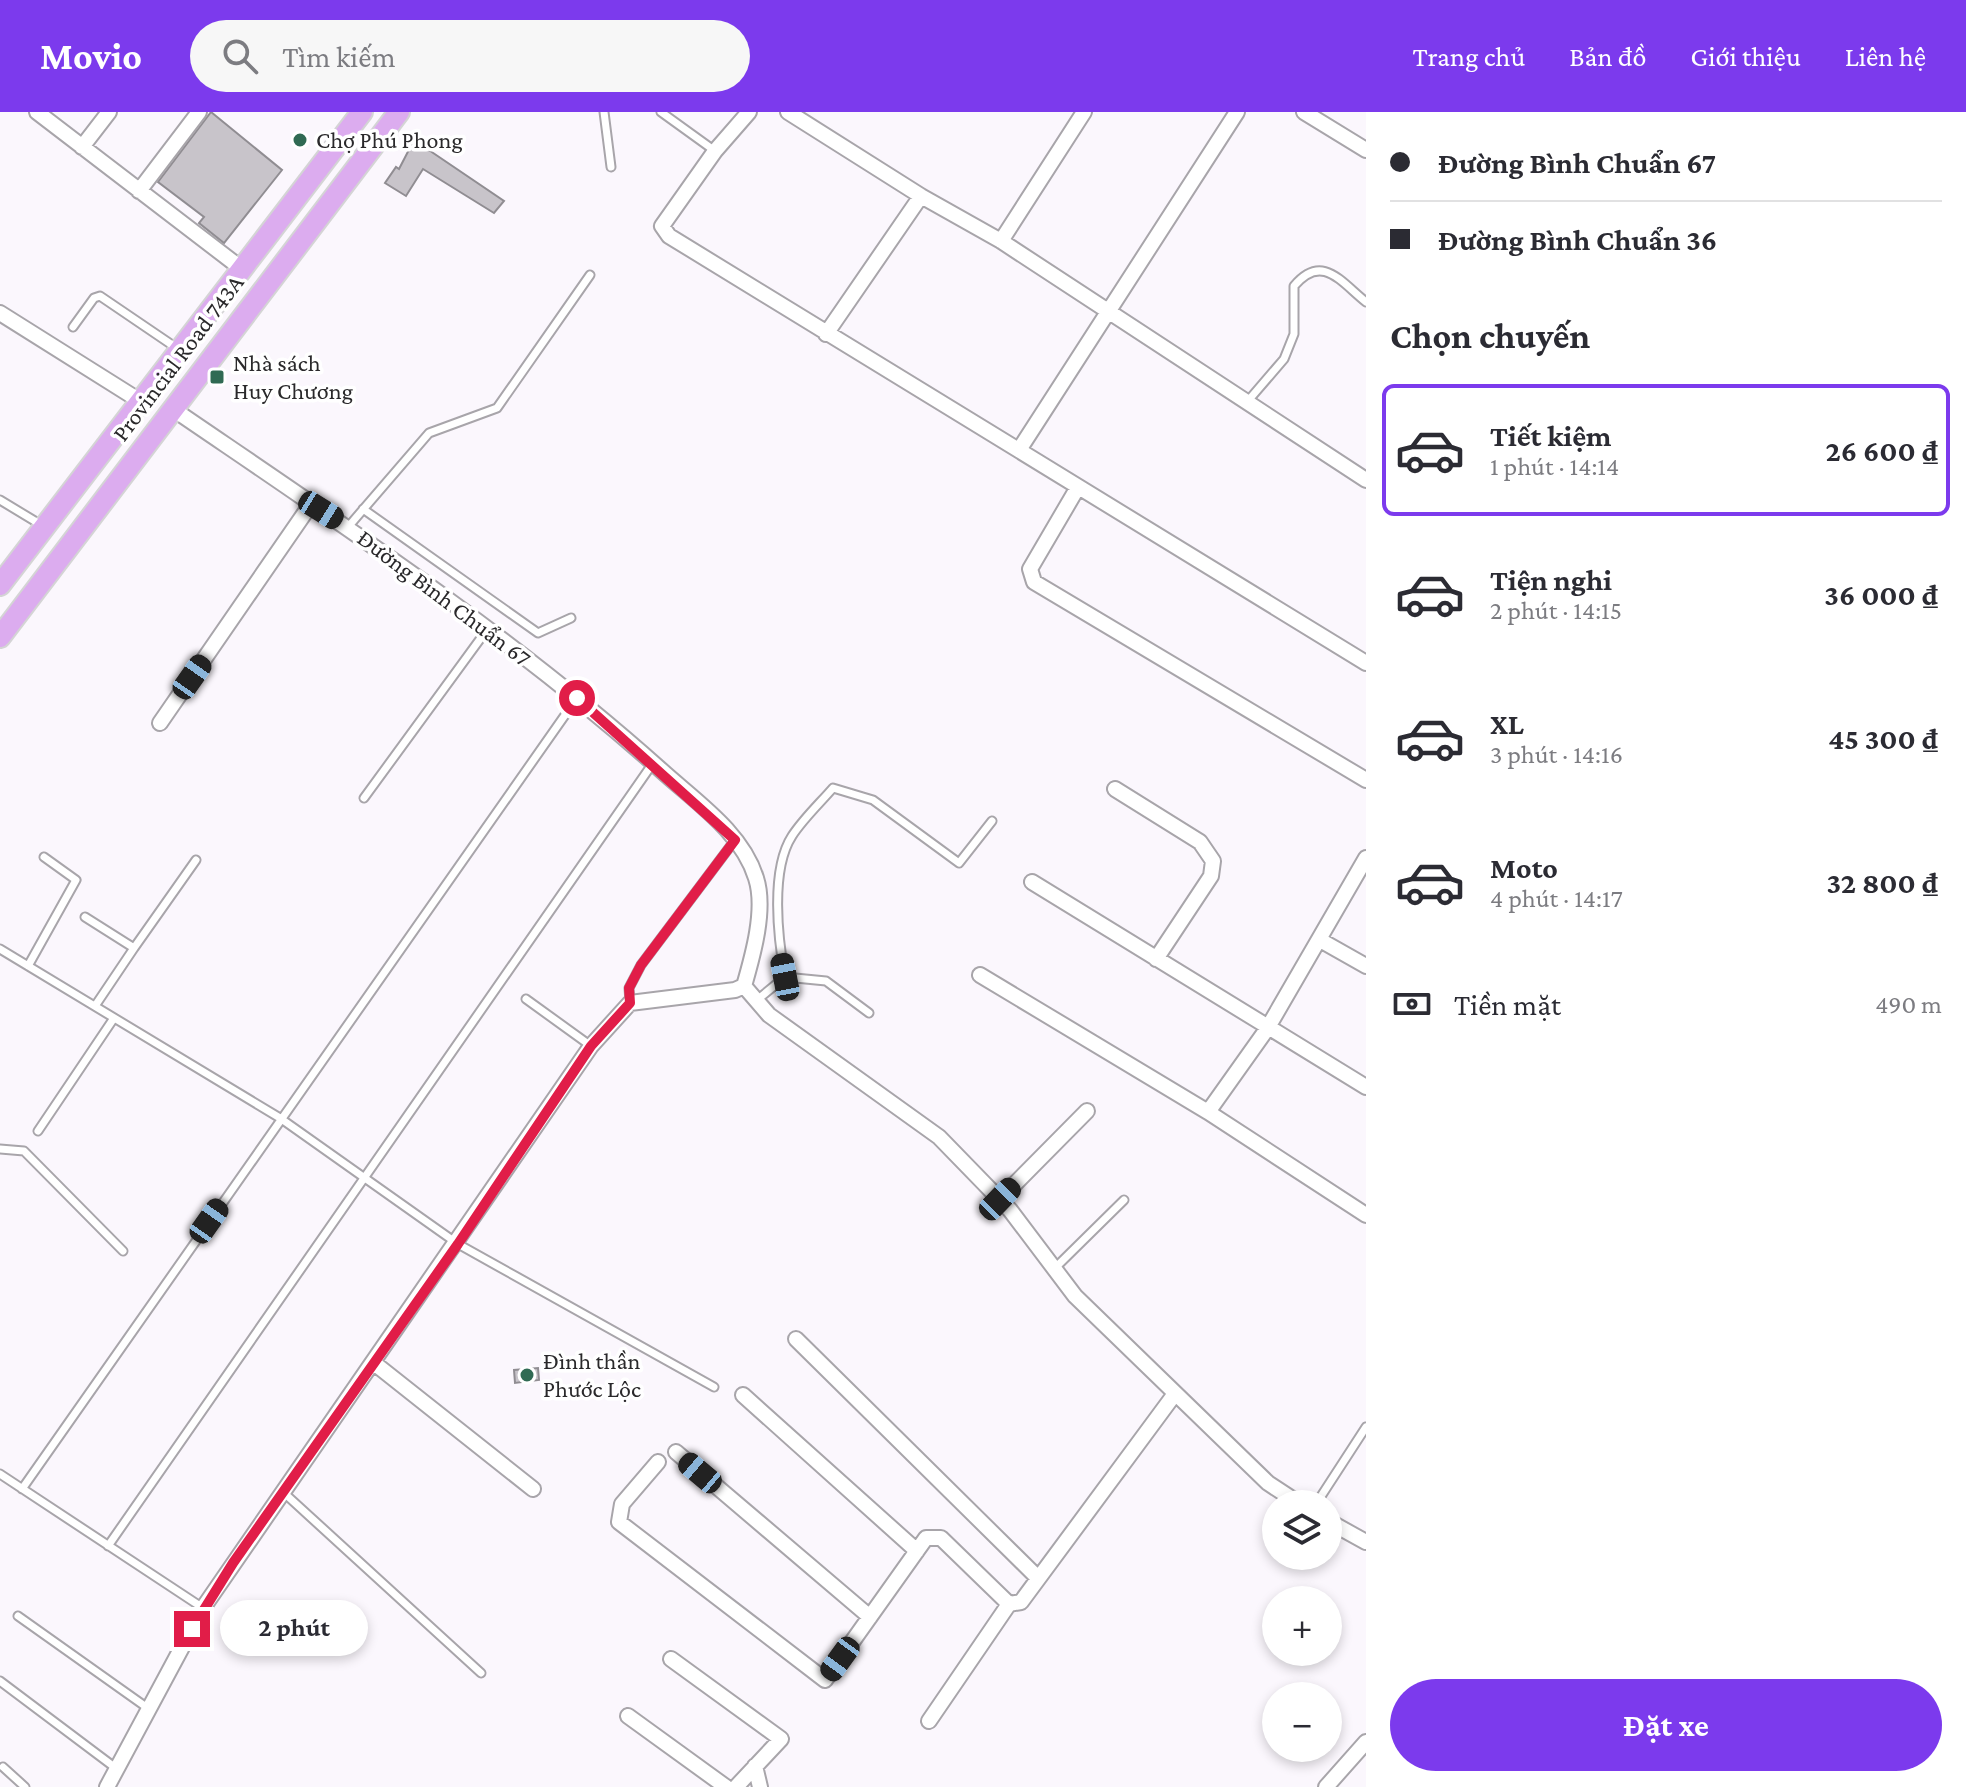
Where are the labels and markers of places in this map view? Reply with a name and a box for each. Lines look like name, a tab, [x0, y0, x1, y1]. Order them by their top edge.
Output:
place label: Chợ Phú Phong	[316, 126, 463, 153]
marker: Chợ Phú Phong	[291, 131, 309, 149]
place label: Nhà sách Huy Chương	[233, 349, 354, 404]
marker: Nhà sách Huy Chương	[208, 368, 226, 386]
place label: Đình thần Phước Lộc	[543, 1347, 641, 1402]
marker: Đình thần Phước Lộc	[518, 1366, 536, 1384]

